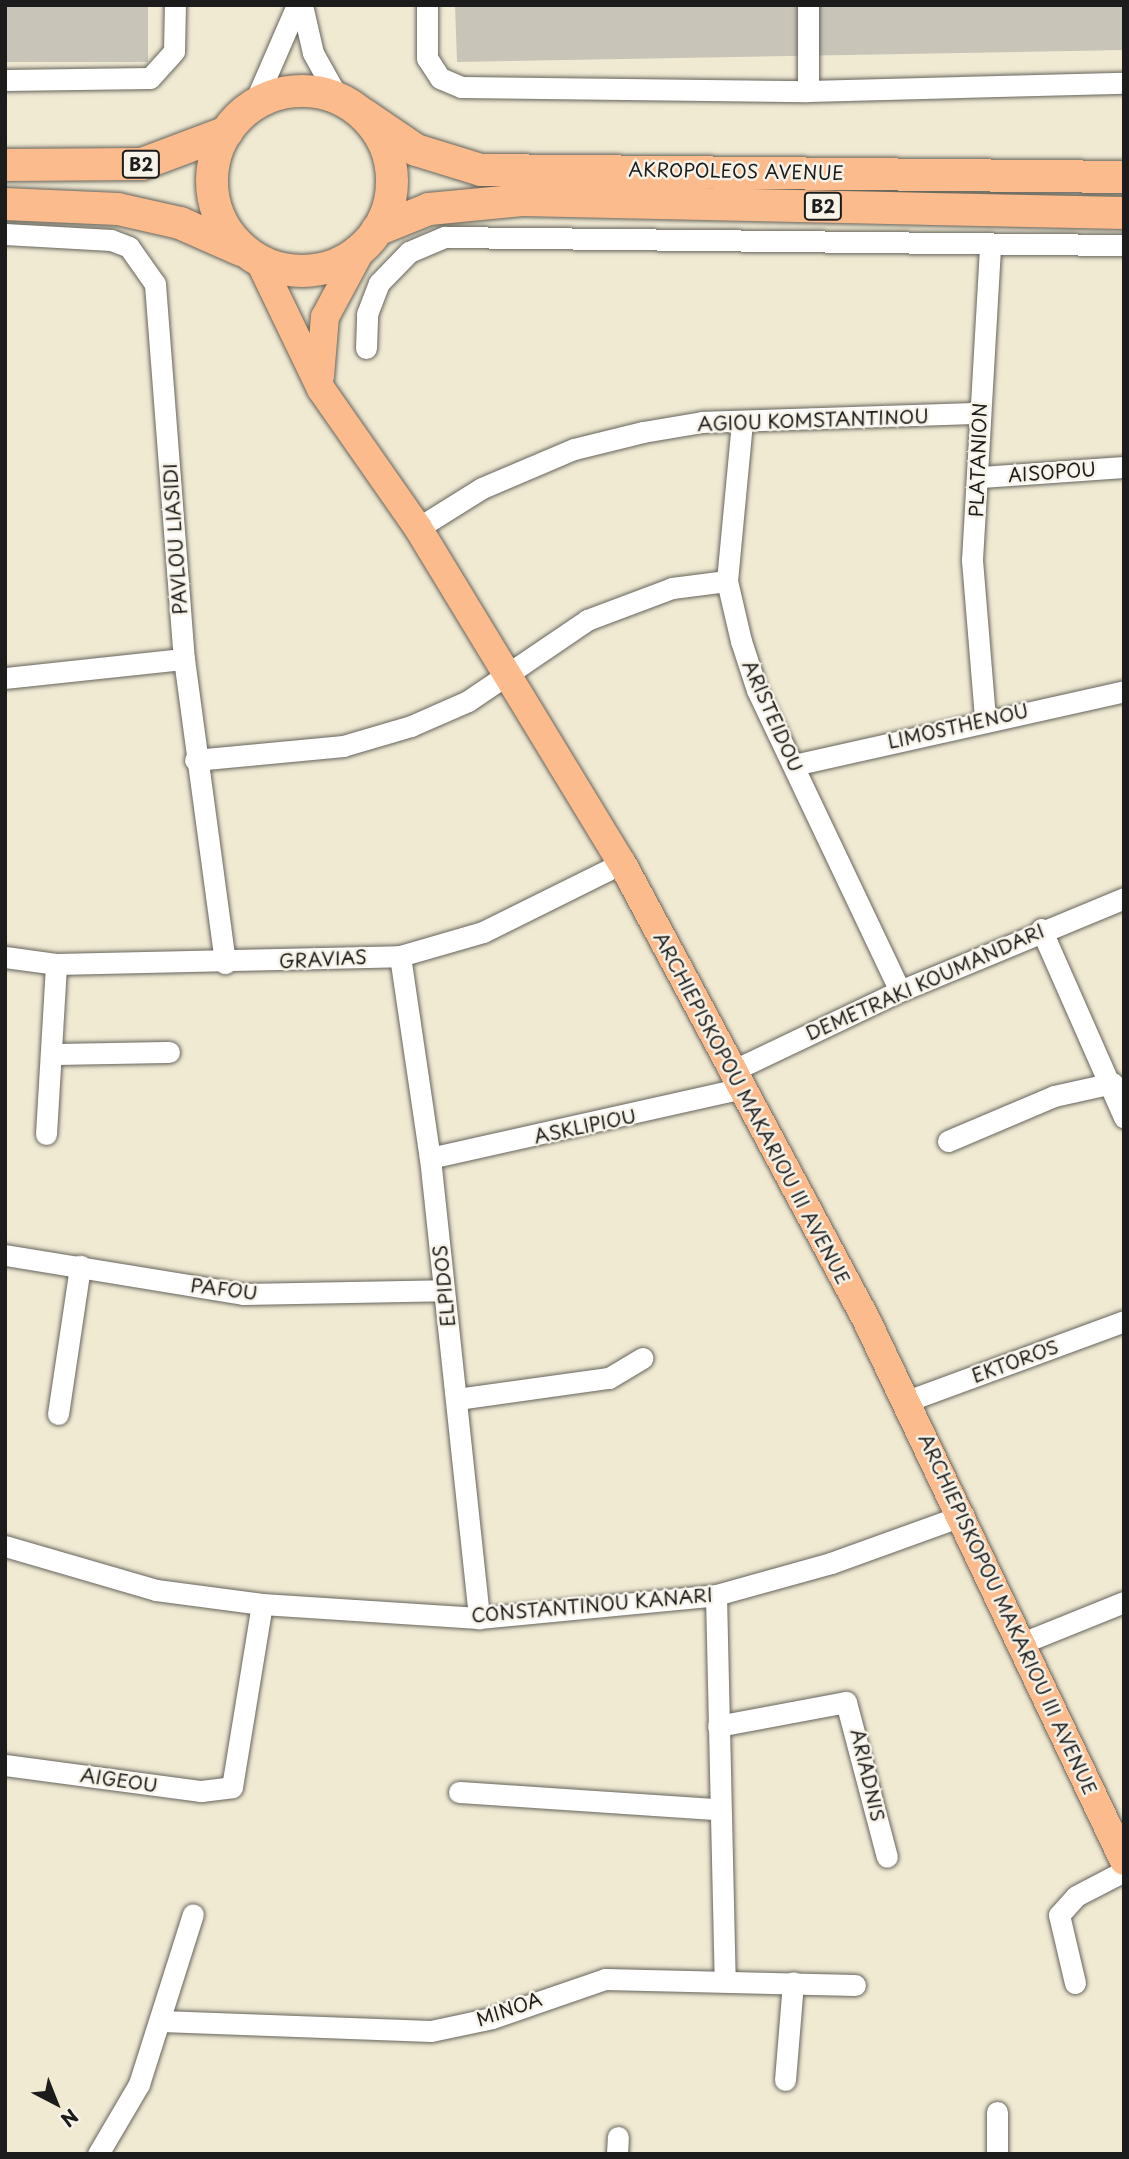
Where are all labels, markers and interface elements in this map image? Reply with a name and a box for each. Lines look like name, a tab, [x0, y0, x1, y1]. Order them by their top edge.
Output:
road number: B2	[122, 149, 160, 178]
street label: AKROPOLEOS AVENUE	[627, 158, 845, 184]
road number: B2	[804, 191, 842, 220]
street label: PLATANION	[965, 402, 991, 518]
street label: AGIOU KOMSTANTINOU	[696, 405, 930, 435]
street label: AISOPOU	[1007, 458, 1097, 486]
street label: PAVLOU LIASIDI	[158, 462, 192, 616]
street label: ARISTEIDOU	[738, 657, 808, 775]
street label: LIMOSTHENOU	[885, 699, 1031, 753]
street label: DEMETRAKI KOUMANDARI	[802, 919, 1048, 1045]
street label: ARCHIEPISKOPOU MAKARIOU III AVENUE	[649, 928, 855, 1288]
street label: GRAVIAS	[278, 945, 368, 973]
street label: ASKLIPIOU	[532, 1104, 638, 1148]
street label: ELPIDOS	[428, 1244, 460, 1328]
street label: PAFOU	[189, 1274, 259, 1304]
street label: EKTOROS	[968, 1335, 1062, 1387]
street label: ARCHIEPISKOPOU MAKARIOU III AVENUE	[914, 1430, 1102, 1798]
street label: CONSTANTINOU KANARI	[470, 1583, 714, 1627]
street label: ARIADNIS	[846, 1727, 890, 1823]
street label: AIGEOU	[79, 1763, 159, 1797]
street label: MINOA	[473, 1987, 545, 2031]
north arrow	[21, 2068, 91, 2138]
text: N	[55, 2103, 85, 2134]

